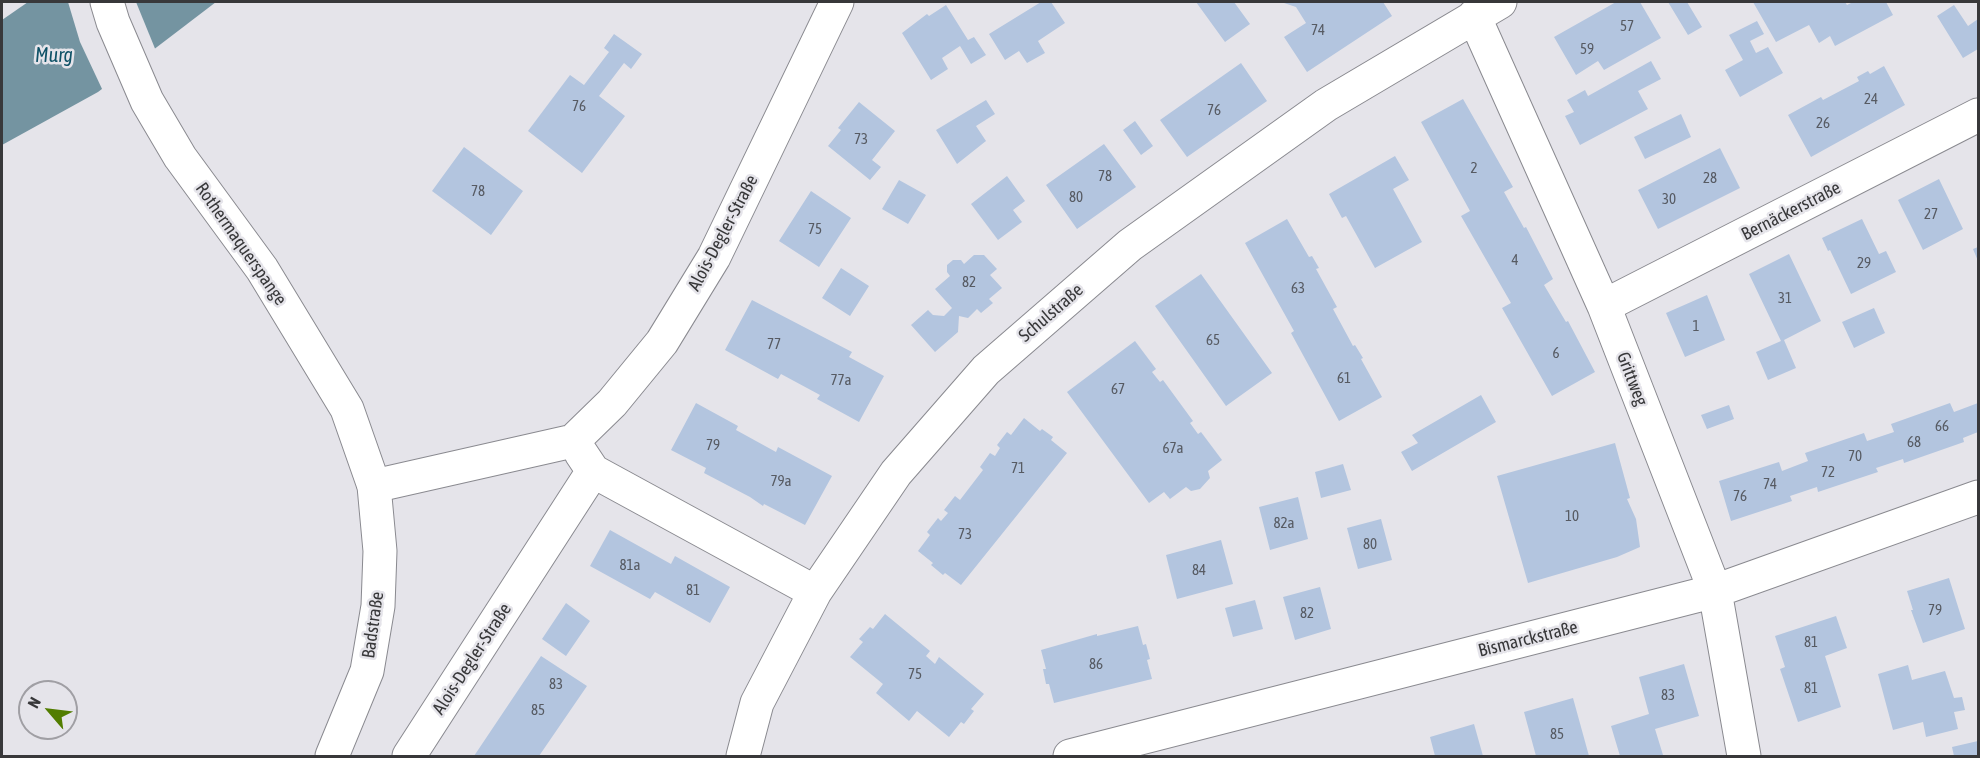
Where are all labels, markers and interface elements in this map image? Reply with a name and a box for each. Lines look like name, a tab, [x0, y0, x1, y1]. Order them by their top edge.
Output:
house number: 57	[1620, 17, 1634, 35]
house number: 74	[1311, 21, 1325, 39]
house number: 59	[1580, 40, 1594, 58]
water label: Murg	[35, 44, 73, 68]
house number: 24	[1864, 90, 1878, 108]
house number: 76	[572, 97, 586, 115]
house number: 76	[1207, 101, 1221, 119]
house number: 26	[1816, 114, 1830, 132]
house number: 73	[854, 130, 868, 148]
house number: 2	[1470, 159, 1478, 177]
house number: 78	[1098, 167, 1112, 185]
house number: 28	[1703, 169, 1717, 187]
street label: Alois-Degler-Straße	[683, 171, 763, 295]
street label: Bernäckerstraße	[1738, 177, 1844, 245]
street label: Rothermaquerspange	[191, 179, 291, 309]
house number: 78	[471, 182, 485, 200]
house number: 80	[1069, 188, 1083, 206]
house number: 30	[1662, 190, 1676, 208]
house number: 27	[1924, 205, 1938, 223]
house number: 75	[808, 220, 822, 238]
house number: 4	[1511, 251, 1519, 269]
house number: 29	[1857, 254, 1871, 272]
house number: 82	[962, 273, 976, 291]
street label: Schulstraße	[1015, 279, 1087, 347]
house number: 63	[1291, 279, 1305, 297]
house number: 31	[1778, 289, 1792, 307]
house number: 1	[1692, 317, 1700, 335]
house number: 65	[1206, 331, 1220, 349]
house number: 77	[767, 335, 781, 353]
house number: 6	[1552, 344, 1560, 362]
street label: Grittweg	[1612, 349, 1652, 409]
house number: 61	[1337, 369, 1351, 387]
house number: 77a	[830, 371, 852, 389]
house number: 67	[1111, 380, 1125, 398]
house number: 66	[1935, 417, 1949, 435]
house number: 68	[1907, 433, 1921, 451]
house number: 79	[706, 436, 720, 454]
house number: 67a	[1162, 439, 1184, 457]
house number: 70	[1848, 447, 1862, 465]
house number: 71	[1011, 459, 1025, 477]
house number: 72	[1821, 463, 1835, 481]
house number: 79a	[770, 472, 792, 490]
house number: 74	[1763, 475, 1777, 493]
house number: 76	[1733, 487, 1747, 505]
house number: 10	[1565, 507, 1579, 525]
house number: 82a	[1273, 514, 1295, 532]
house number: 73	[958, 525, 972, 543]
house number: 80	[1363, 535, 1377, 553]
house number: 81a	[619, 556, 641, 574]
house number: 84	[1192, 561, 1206, 579]
house number: 81	[686, 581, 700, 599]
street label: Badstraße	[358, 590, 388, 660]
street label: Alois-Degler-Straße	[428, 599, 516, 719]
house number: 79	[1928, 601, 1942, 619]
house number: 82	[1300, 604, 1314, 622]
street label: Bismarckstraße	[1476, 616, 1580, 662]
house number: 81	[1804, 633, 1818, 651]
house number: 86	[1089, 655, 1103, 673]
house number: 75	[908, 665, 922, 683]
house number: 83	[549, 675, 563, 693]
house number: 81	[1804, 679, 1818, 697]
north arrow	[18, 680, 78, 740]
house number: 83	[1661, 686, 1675, 704]
text: N	[24, 694, 44, 711]
house number: 85	[531, 701, 545, 719]
house number: 85	[1550, 725, 1564, 743]

